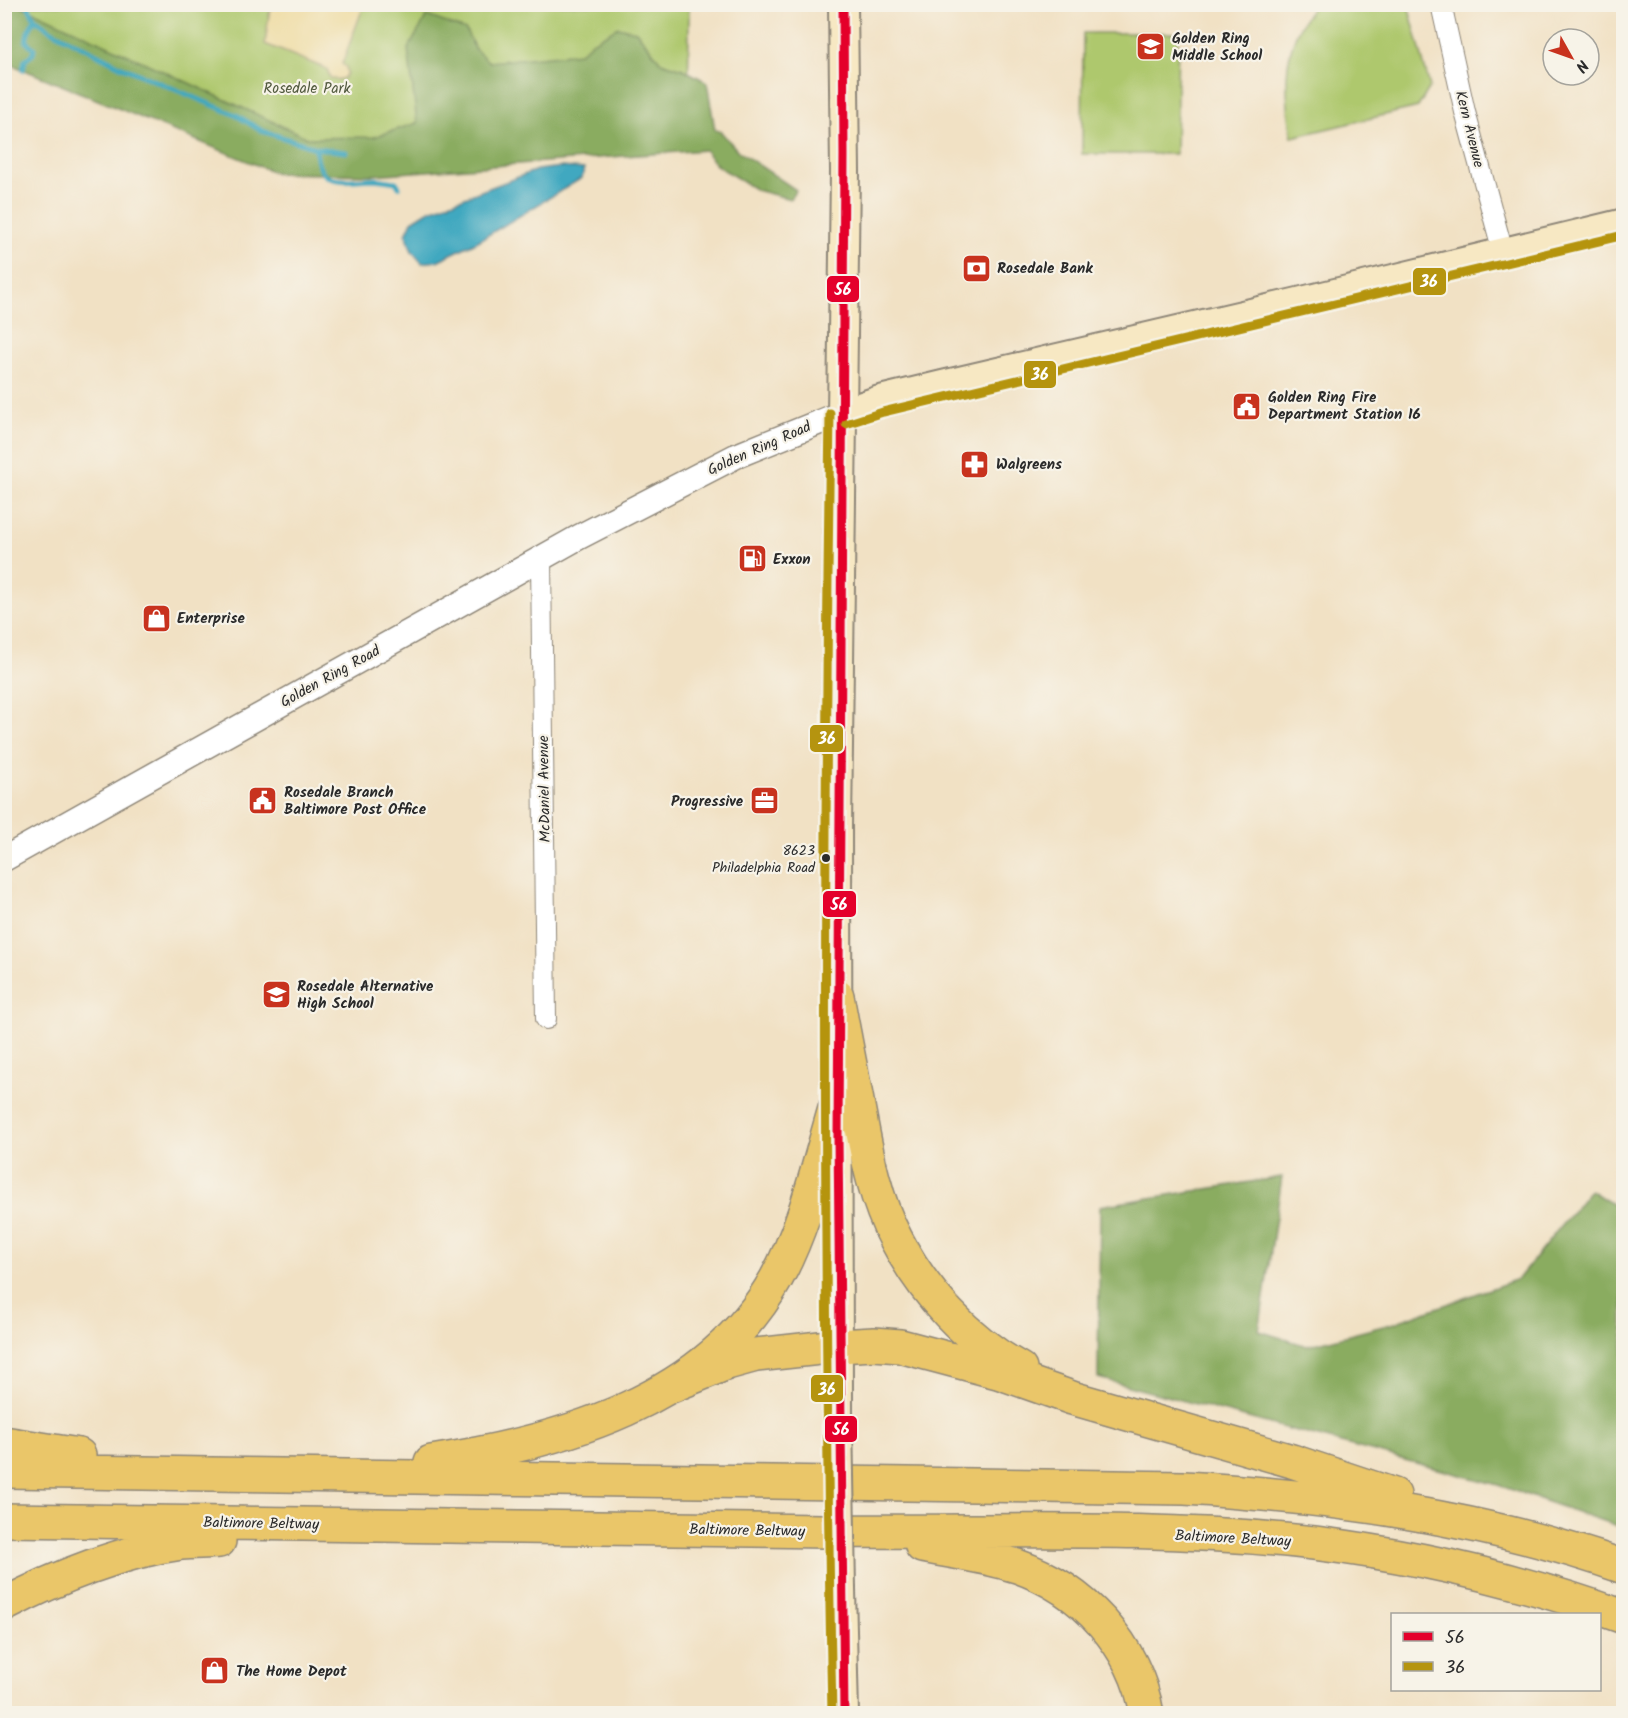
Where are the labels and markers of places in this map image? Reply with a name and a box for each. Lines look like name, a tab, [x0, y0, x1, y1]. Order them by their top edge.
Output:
place label: Golden Ring Middle School	[1172, 27, 1262, 68]
school or university icon: Golden Ring Middle School	[1135, 31, 1167, 63]
bank icon: Rosedale Bank	[960, 252, 992, 284]
place label: Rosedale Bank	[997, 257, 1093, 281]
place label: Golden Ring Fire Department Station 16	[1268, 386, 1421, 427]
public building icon: Golden Ring Fire Department Station 16	[1231, 390, 1263, 422]
pharmacy icon: Walgreens	[959, 448, 991, 480]
place label: Walgreens	[996, 453, 1062, 477]
fuel station icon: Exxon	[736, 543, 768, 575]
place label: Exxon	[773, 548, 811, 572]
shop icon: Enterprise	[140, 602, 172, 634]
place label: Enterprise	[177, 607, 245, 631]
place label: Rosedale Branch Baltimore Post Office	[284, 781, 427, 822]
public building icon: Rosedale Branch Baltimore Post Office	[247, 785, 279, 817]
office icon: Progressive	[748, 785, 780, 817]
place label: Progressive	[671, 790, 744, 814]
place label: 8623 Philadelphia Road	[712, 840, 816, 879]
marker: 8623 Philadelphia Road	[820, 852, 832, 864]
place label: Rosedale Alternative High School	[297, 975, 434, 1016]
school or university icon: Rosedale Alternative High School	[260, 979, 292, 1011]
shop icon: The Home Depot	[199, 1655, 231, 1687]
place label: The Home Depot	[236, 1660, 347, 1684]

